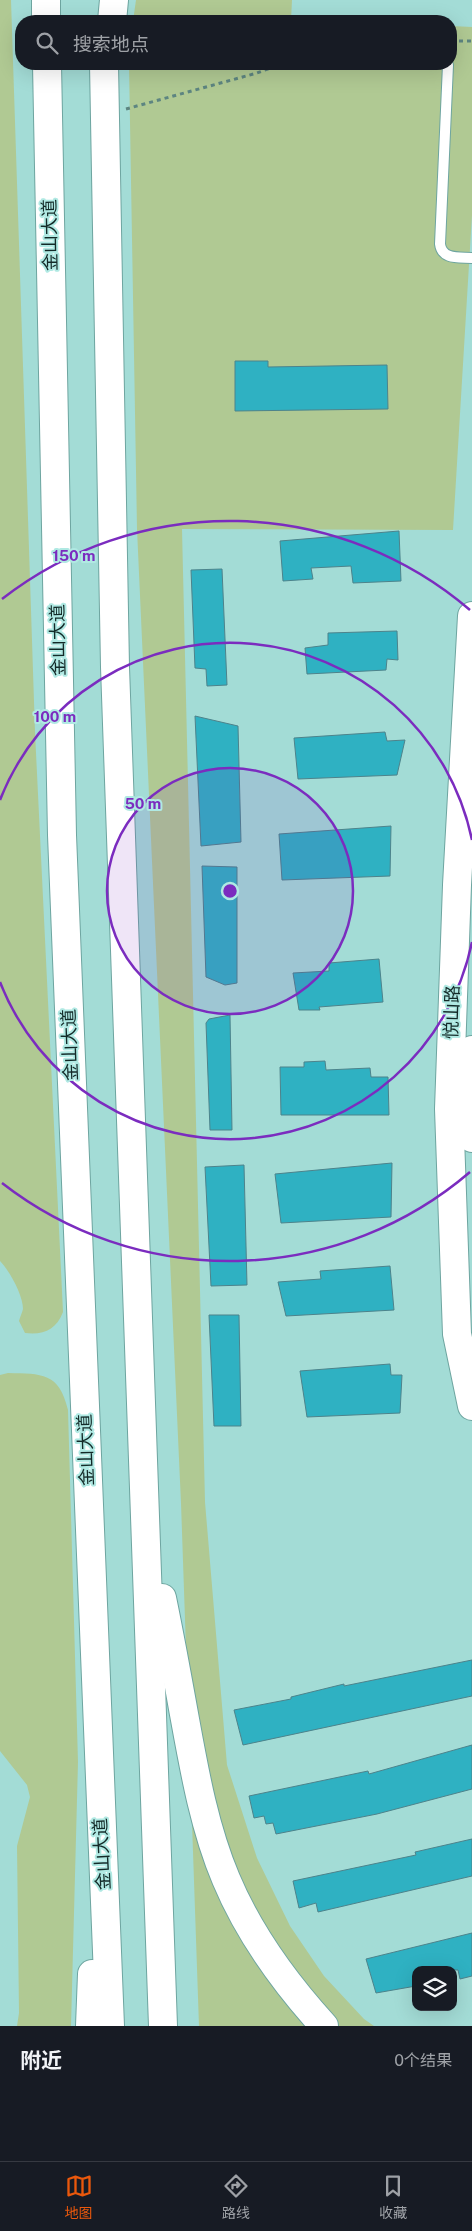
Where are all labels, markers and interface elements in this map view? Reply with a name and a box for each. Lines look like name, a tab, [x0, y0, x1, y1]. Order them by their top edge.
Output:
search box	[15, 15, 457, 70]
icon: search	[33, 29, 61, 57]
text: 搜索地点	[73, 33, 149, 55]
street label: 金山大道	[38, 199, 61, 271]
text: 150 m	[52, 547, 96, 564]
street label: 金山大道	[46, 604, 69, 676]
text: 100 m	[34, 708, 76, 725]
text: 50 m	[125, 795, 161, 812]
centre of rings	[221, 882, 239, 900]
street label: 悦山路	[440, 985, 463, 1039]
street label: 金山大道	[58, 1009, 81, 1081]
street label: 金山大道	[74, 1414, 97, 1486]
street label: 金山大道	[89, 1818, 114, 1891]
map controls	[412, 1966, 457, 2011]
button: layers	[412, 1966, 457, 2011]
text: 附近	[20, 2048, 62, 2073]
text: 0个结果	[394, 2051, 452, 2070]
tab: 地图	[65, 2172, 93, 2222]
tab: 路线	[222, 2172, 250, 2222]
tab: 收藏	[379, 2172, 407, 2222]

